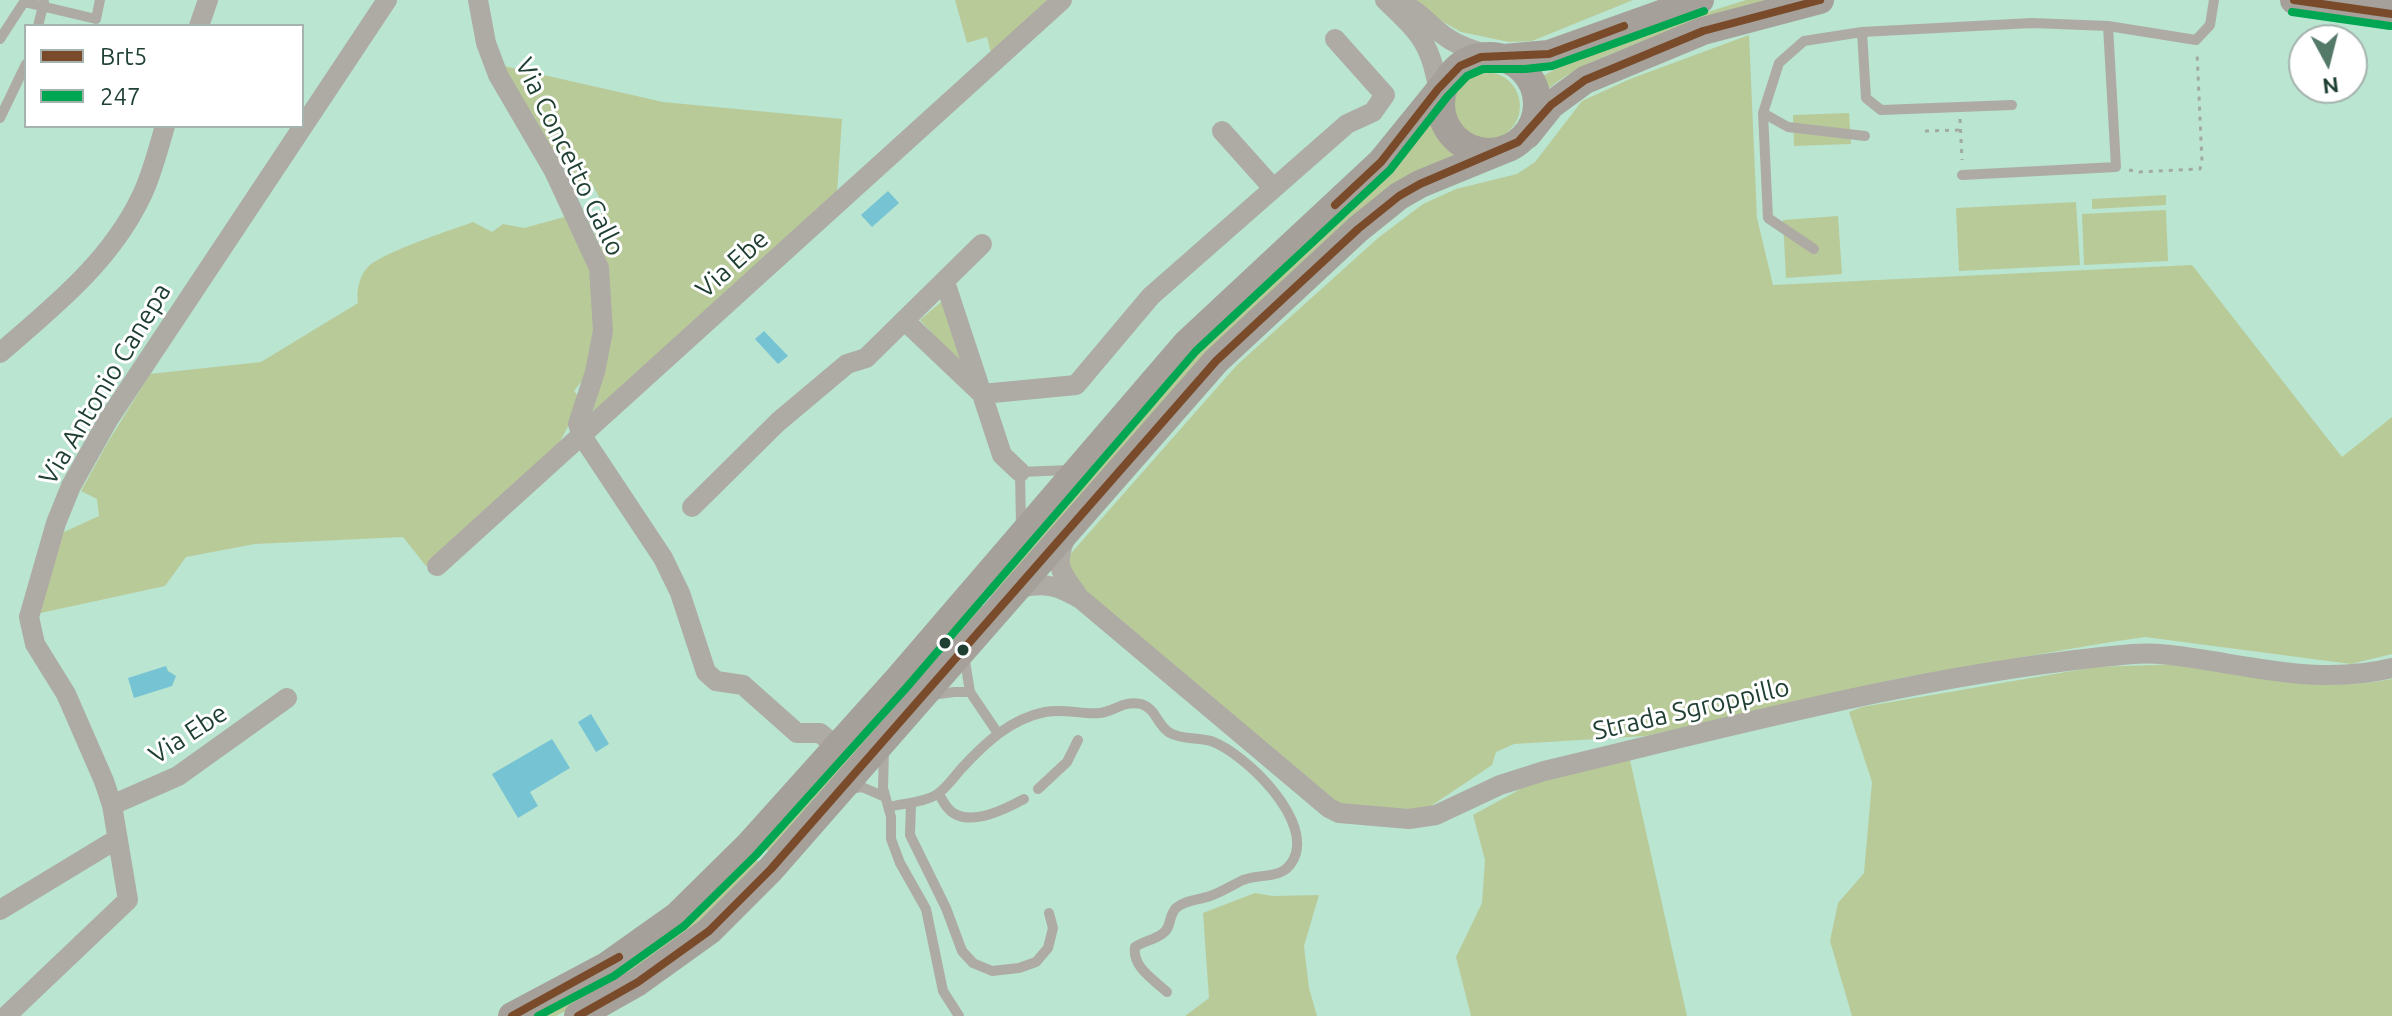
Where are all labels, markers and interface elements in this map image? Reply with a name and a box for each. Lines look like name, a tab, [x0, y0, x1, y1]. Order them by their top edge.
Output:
legend	[24, 24, 304, 128]
north arrow	[2288, 24, 2368, 104]
text: Brt5	[100, 43, 147, 70]
street label: Via Concetto Gallo	[509, 53, 631, 261]
text: N	[2321, 73, 2340, 100]
text: 247	[100, 83, 141, 110]
street label: Via Ebe	[689, 223, 775, 305]
street label: Via Antonio Canepa	[33, 278, 177, 490]
unlabelled marker	[937, 635, 953, 651]
unlabelled marker	[955, 642, 971, 658]
street label: Strada Sgroppillo	[1590, 671, 1792, 747]
street label: Via Ebe	[143, 697, 233, 771]

